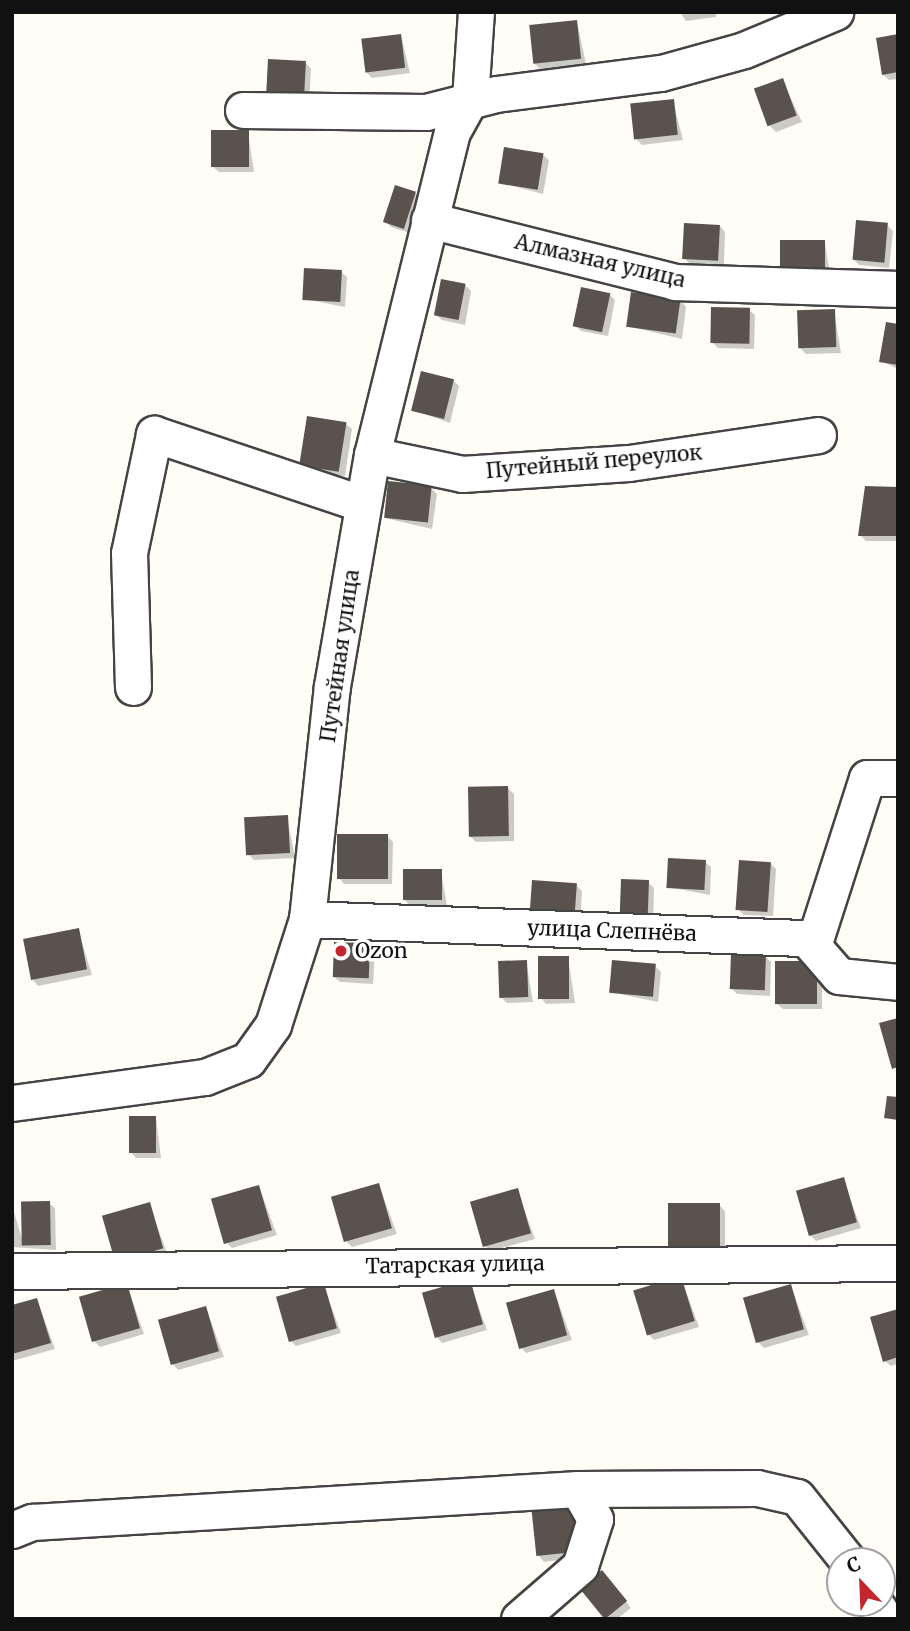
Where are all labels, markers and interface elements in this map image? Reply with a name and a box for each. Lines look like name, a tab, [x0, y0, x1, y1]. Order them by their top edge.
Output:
street label: Алмазная улица	[512, 229, 688, 293]
street label: Путейный переулок	[485, 440, 703, 484]
street label: Путейная улица	[315, 568, 365, 744]
street label: улица Слепнёва	[527, 915, 697, 947]
place label: Ozon	[355, 938, 408, 964]
marker: Ozon	[333, 943, 349, 959]
street label: Татарская улица	[365, 1251, 545, 1279]
north arrow	[826, 1547, 896, 1617]
text: С	[843, 1551, 864, 1578]

